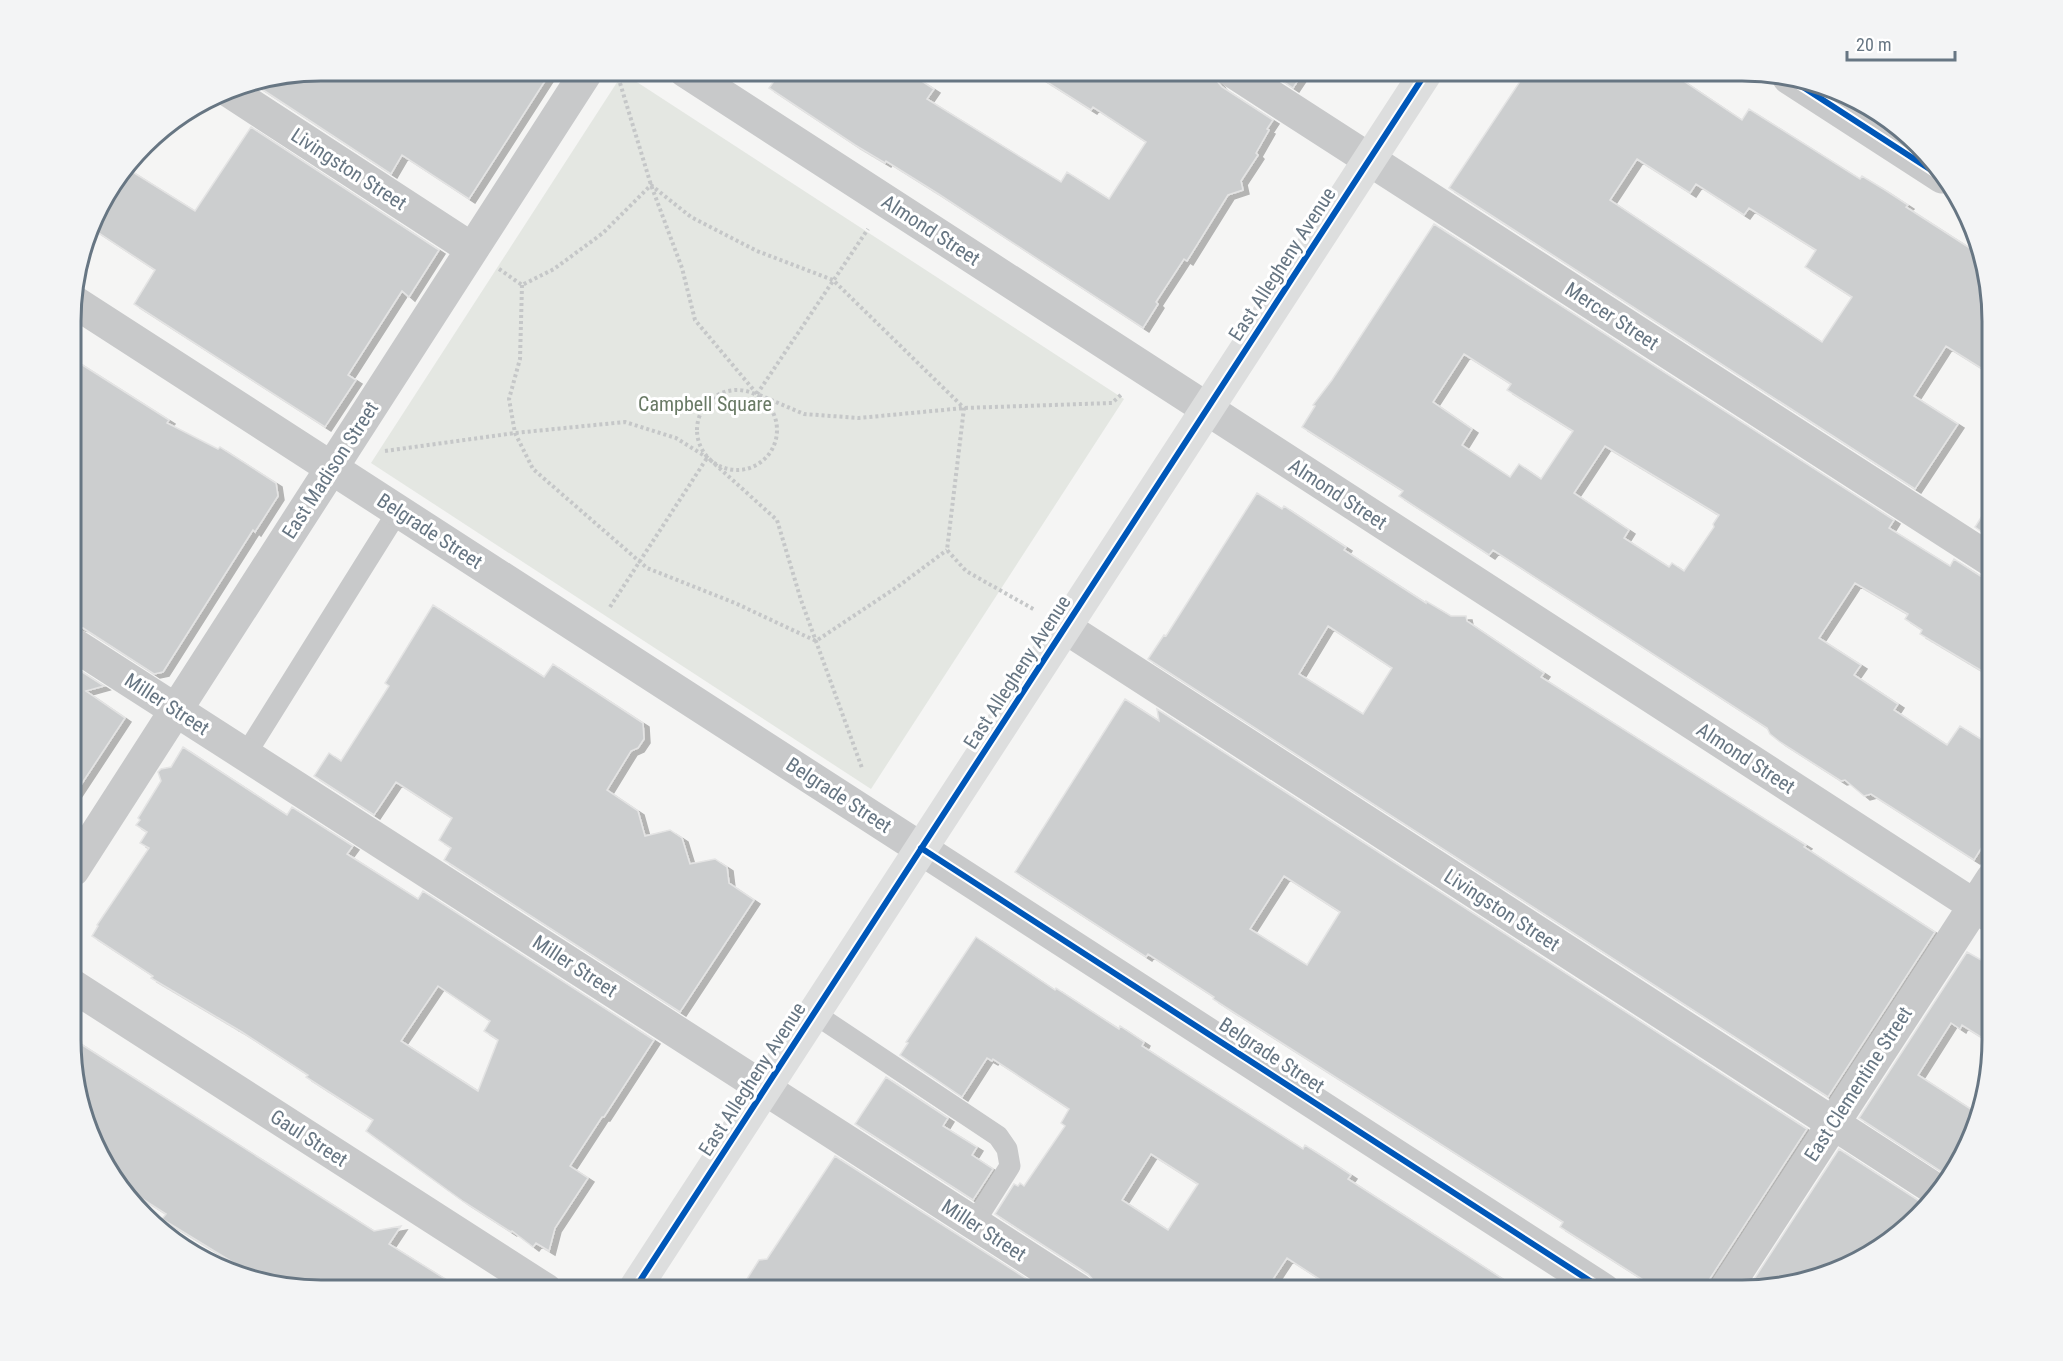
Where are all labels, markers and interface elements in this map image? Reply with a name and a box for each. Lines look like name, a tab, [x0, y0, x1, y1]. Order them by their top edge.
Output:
scale bar	[1847, 24, 1955, 62]
text: 20 m	[1856, 34, 1891, 55]
street label: Livingston Street	[287, 123, 411, 215]
street label: East Allegheny Avenue	[1223, 183, 1341, 345]
street label: Almond Street	[877, 189, 985, 271]
street label: Mercer Street	[1561, 277, 1663, 355]
park label: Campbell Square	[638, 392, 772, 416]
street label: East Madison Street	[277, 397, 383, 543]
street label: Almond Street	[1284, 453, 1392, 535]
street label: Belgrade Street	[373, 488, 487, 574]
street label: East Allegheny Avenue	[958, 591, 1076, 753]
street label: Miller Street	[120, 668, 214, 740]
street label: Almond Street	[1692, 717, 1800, 799]
street label: Belgrade Street	[782, 752, 896, 838]
street label: Livingston Street	[1440, 864, 1564, 956]
street label: Miller Street	[528, 930, 622, 1002]
street label: East Allegheny Avenue	[693, 998, 811, 1160]
street label: East Clementine Street	[1799, 1002, 1917, 1166]
street label: Belgrade Street	[1215, 1012, 1329, 1098]
street label: Gaul Street	[266, 1104, 352, 1172]
street label: Miller Street	[937, 1194, 1031, 1266]

